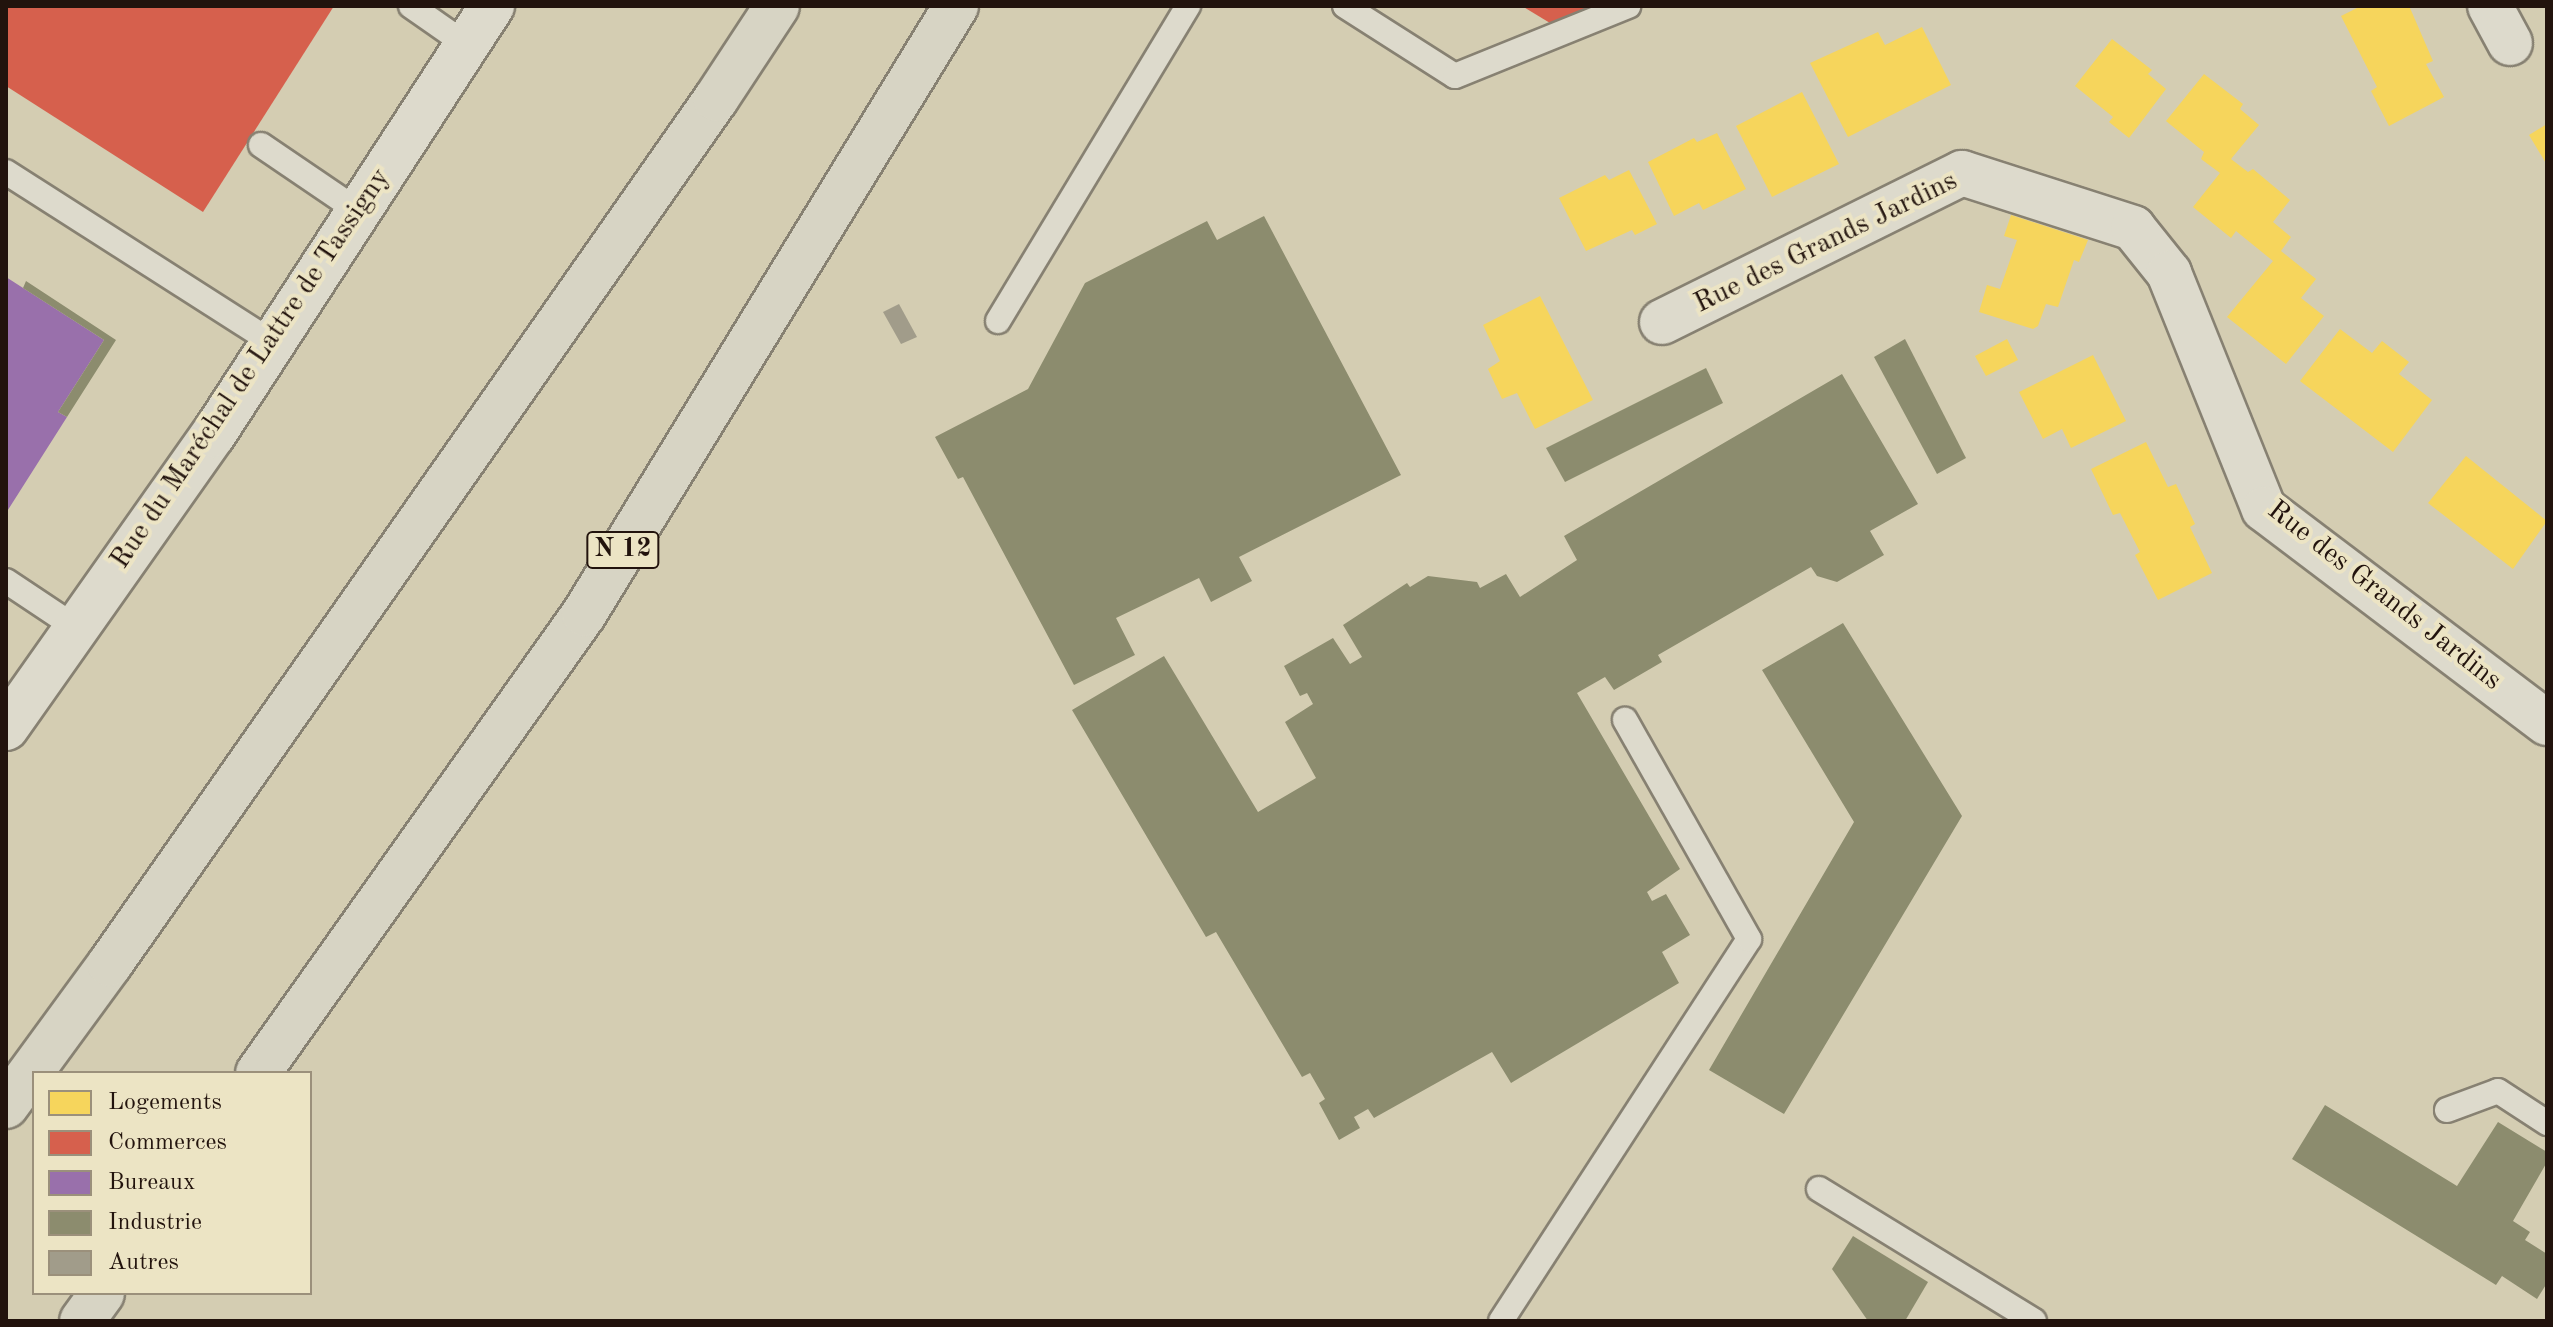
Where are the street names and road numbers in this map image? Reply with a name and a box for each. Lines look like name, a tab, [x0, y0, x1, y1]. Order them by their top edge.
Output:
street label: Rue du Maréchal de Lattre de Tassigny	[104, 162, 398, 576]
street label: Rue des Grands Jardins	[1689, 165, 1963, 321]
street label: Rue des Grands Jardins	[2260, 494, 2508, 698]
road number: N 12	[585, 528, 661, 572]

